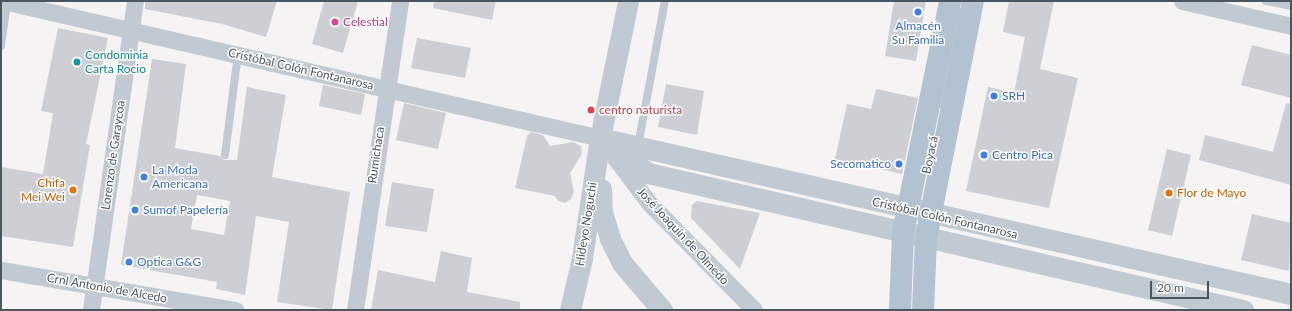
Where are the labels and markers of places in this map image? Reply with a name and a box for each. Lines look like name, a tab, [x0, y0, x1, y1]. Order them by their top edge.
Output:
marker: Almacén Su Familia	[913, 7, 923, 17]
place label: Celestial	[343, 15, 388, 29]
marker: Celestial	[330, 17, 340, 27]
place label: Almacén Su Familia	[892, 19, 944, 47]
place label: Condominia Carta Rocio	[85, 48, 148, 76]
marker: Condominia Carta Rocio	[72, 57, 82, 67]
place label: SRH	[1002, 89, 1025, 103]
marker: SRH	[989, 91, 999, 101]
place label: centro naturista	[599, 103, 682, 117]
marker: centro naturista	[586, 105, 596, 115]
place label: Centro Pica	[992, 148, 1053, 162]
marker: Centro Pica	[979, 150, 989, 160]
place label: Secomatico	[830, 157, 891, 171]
marker: Secomatico	[894, 159, 904, 169]
place label: La Moda Americana	[152, 163, 208, 191]
marker: La Moda Americana	[139, 172, 149, 182]
place label: Chifa Mei Wei	[21, 176, 65, 204]
marker: Chifa Mei Wei	[68, 185, 78, 195]
place label: Flor de Mayo	[1177, 186, 1246, 200]
marker: Flor de Mayo	[1164, 188, 1174, 198]
place label: Sumof Papelería	[143, 203, 228, 217]
marker: Sumof Papelería	[130, 205, 140, 215]
place label: Optica G&G	[137, 255, 201, 269]
marker: Optica G&G	[124, 257, 134, 267]

